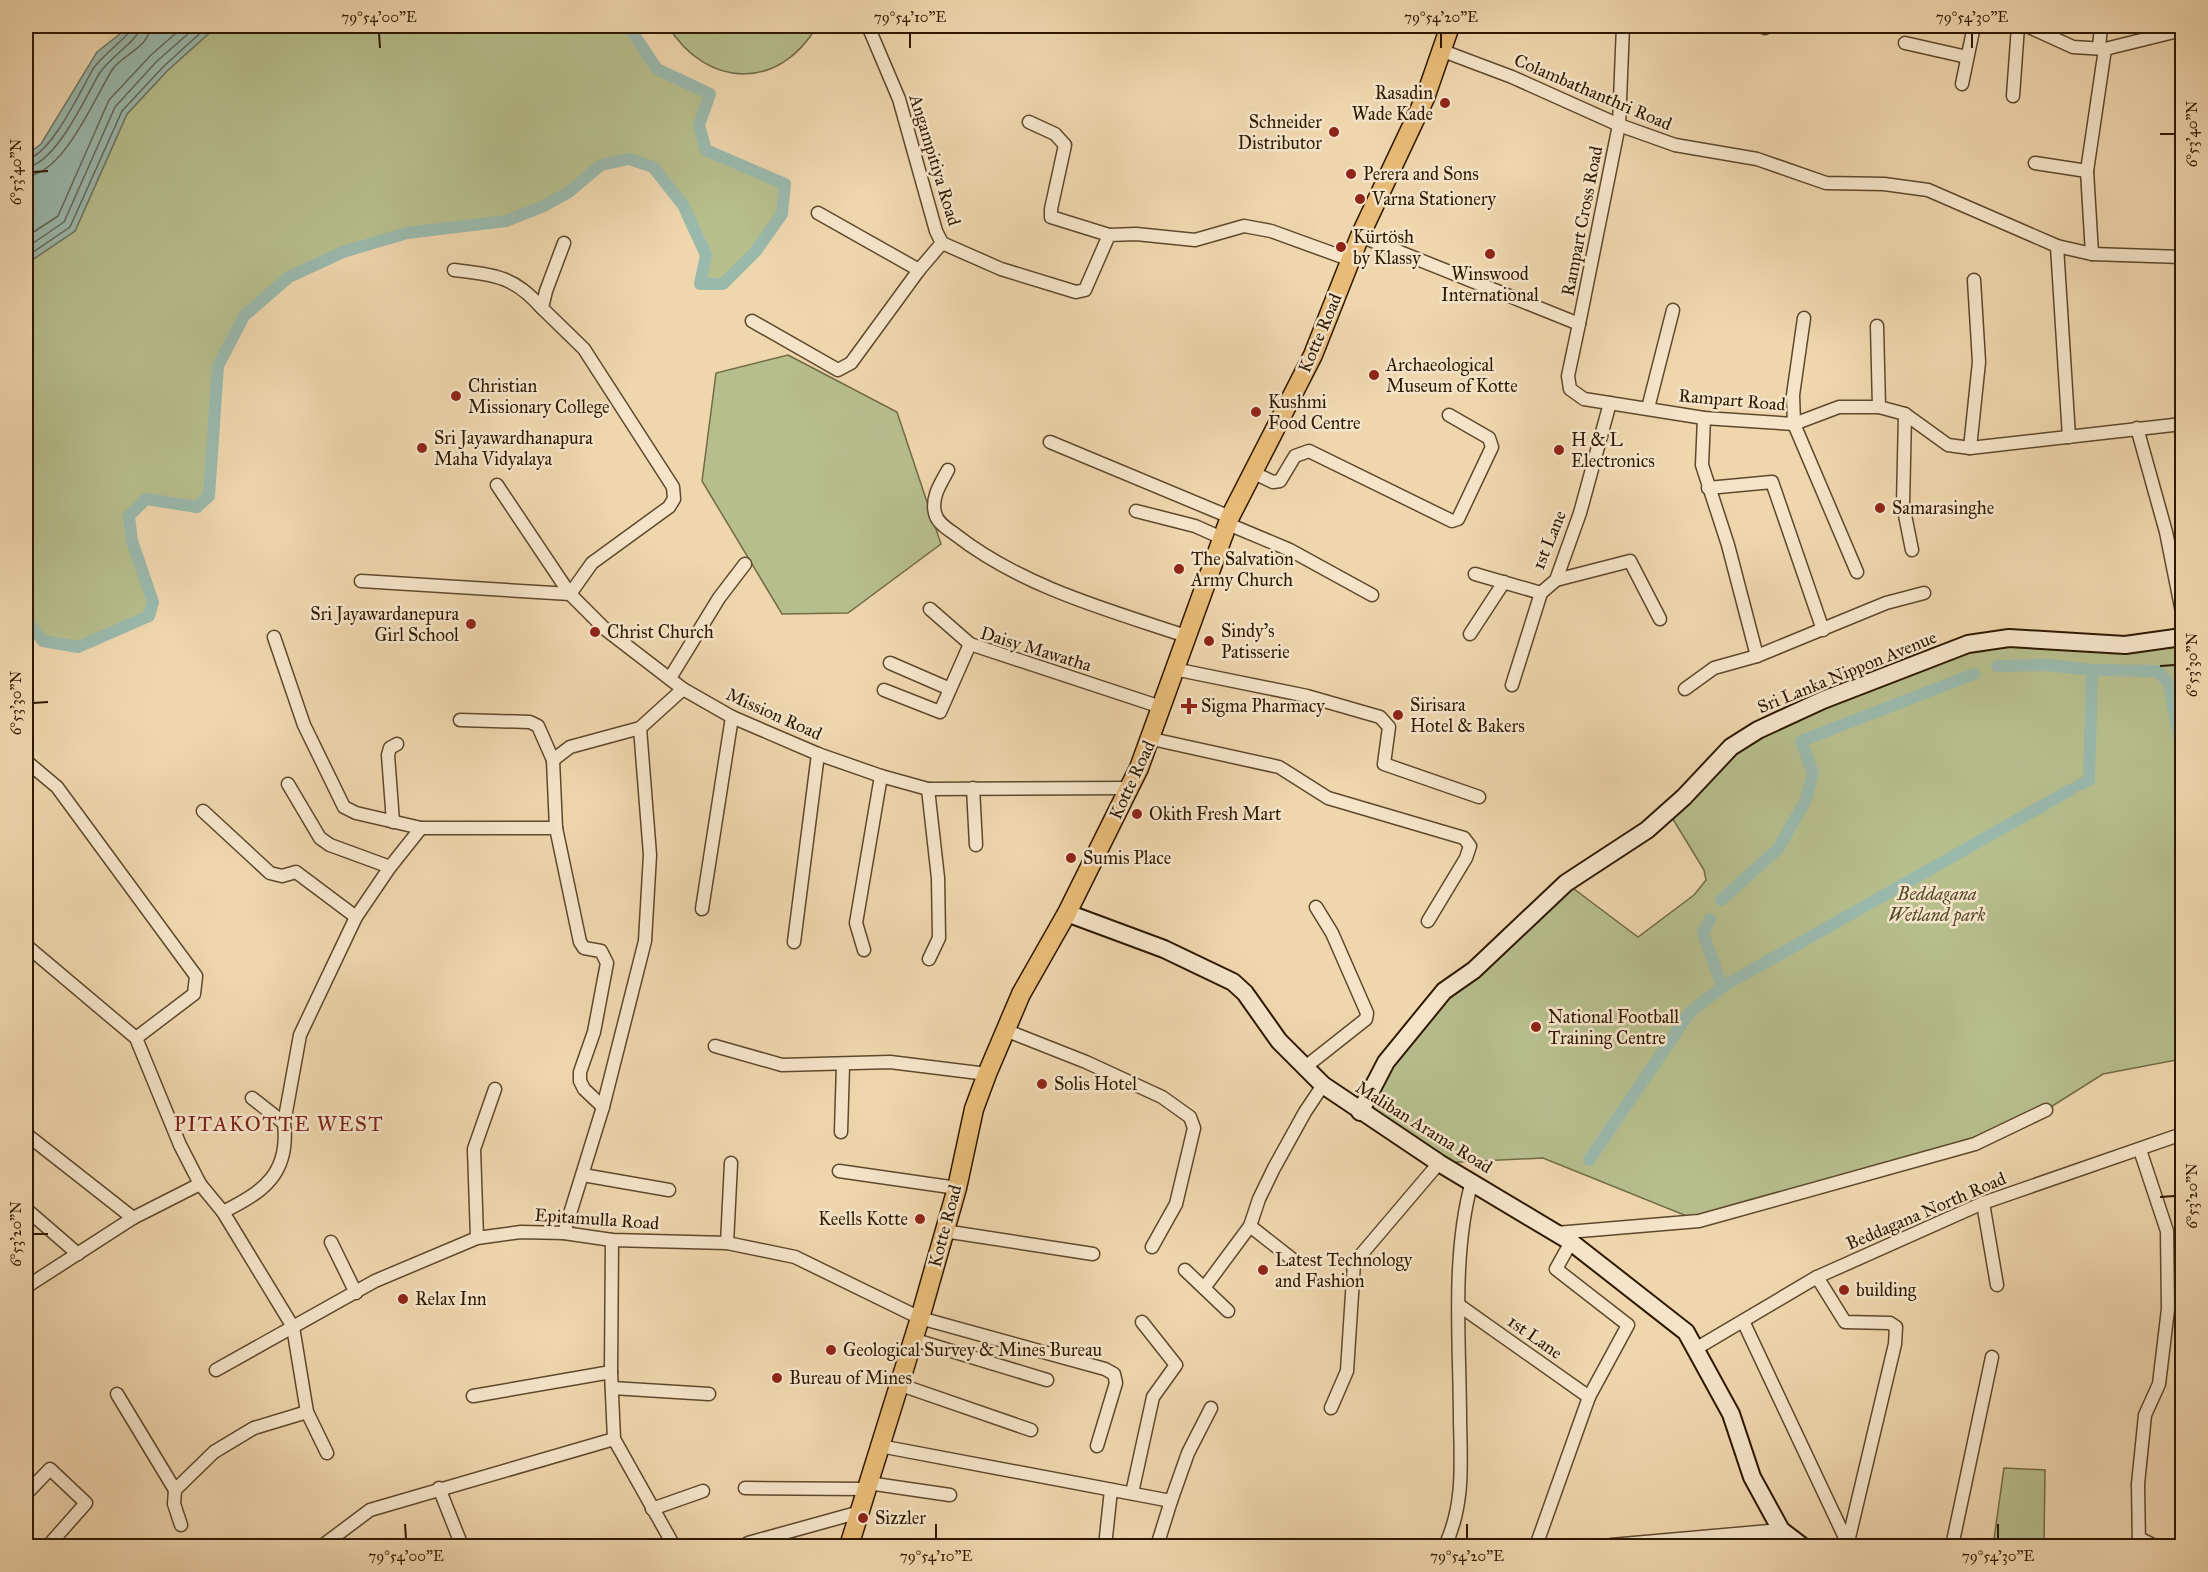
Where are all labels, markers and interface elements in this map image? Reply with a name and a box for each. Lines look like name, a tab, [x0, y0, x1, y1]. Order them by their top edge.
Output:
text: 79°54'00"E	[341, 8, 417, 26]
text: 79°54'10"E	[874, 8, 946, 26]
text: 79°54'20"E	[1404, 8, 1478, 26]
text: 79°54'30"E	[1936, 8, 2009, 26]
street label: Colambathanthri Road	[1511, 49, 1675, 135]
place label: Rasadin Wade Kade	[1352, 82, 1433, 125]
street label: Angampitiya Road	[903, 91, 965, 229]
marker: Rasadin Wade Kade	[1438, 96, 1452, 110]
text: 6°53'40"N	[2183, 100, 2201, 167]
place label: Schneider Distributor	[1238, 111, 1322, 154]
marker: Schneider Distributor	[1327, 125, 1341, 139]
text: 6°53'40"N	[7, 138, 25, 205]
street label: Rampart Cross Road	[1557, 144, 1607, 298]
place label: Perera and Sons	[1363, 163, 1479, 185]
marker: Perera and Sons	[1344, 167, 1358, 181]
place label: Varna Stationery	[1371, 188, 1496, 210]
marker: Varna Stationery	[1353, 192, 1367, 206]
place label: Kürtösh by Klassy	[1353, 226, 1421, 269]
marker: Kürtösh by Klassy	[1334, 240, 1348, 254]
marker: Winswood International	[1483, 247, 1497, 261]
place label: Winswood International	[1441, 263, 1539, 306]
street label: Kotte Road	[1293, 290, 1347, 376]
place label: Archaeological Museum of Kotte	[1385, 354, 1518, 397]
marker: Archaeological Museum of Kotte	[1367, 368, 1381, 382]
place label: Christian Missionary College	[468, 375, 610, 419]
street label: Rampart Road	[1678, 384, 1786, 416]
marker: Christian Missionary College	[449, 389, 463, 403]
place label: Kushmi Food Centre	[1268, 391, 1361, 434]
marker: Kushmi Food Centre	[1249, 405, 1263, 419]
place label: Sri Jayawardhanapura Maha Vidyalaya	[434, 427, 593, 470]
place label: H & L Electronics	[1571, 429, 1655, 472]
marker: Sri Jayawardhanapura Maha Vidyalaya	[415, 441, 429, 455]
marker: H & L Electronics	[1552, 443, 1566, 457]
place label: Samarasinghe	[1892, 497, 1994, 520]
marker: Samarasinghe	[1873, 501, 1887, 515]
street label: 1st Lane	[1527, 507, 1571, 573]
place label: The Salvation Army Church	[1190, 548, 1294, 591]
marker: The Salvation Army Church	[1172, 562, 1186, 576]
place label: Sri Jayawardanepura Girl School	[310, 603, 459, 646]
marker: Sri Jayawardanepura Girl School	[464, 617, 478, 631]
place label: Sindy's Patisserie	[1221, 620, 1290, 663]
place label: Christ Church	[607, 621, 714, 643]
street label: Daisy Mawatha	[978, 622, 1095, 676]
marker: Christ Church	[588, 625, 602, 639]
street label: Sri Lanka Nippon Avenue	[1754, 626, 1940, 718]
text: 6°53'30"N	[2183, 633, 2201, 697]
marker: Sindy's Patisserie	[1202, 634, 1216, 648]
text: 6°53'30"N	[7, 671, 25, 735]
street label: Mission Road	[723, 683, 825, 745]
place label: Sirisara Hotel & Bakers	[1410, 694, 1525, 737]
place label: Sigma Pharmacy	[1201, 695, 1325, 718]
marker: Sigma Pharmacy	[1182, 699, 1196, 713]
marker: Sirisara Hotel & Bakers	[1391, 708, 1405, 722]
street label: Kotte Road	[1104, 737, 1160, 823]
place label: Okith Fresh Mart	[1149, 803, 1282, 825]
marker: Okith Fresh Mart	[1130, 807, 1144, 821]
place label: Sumis Place	[1083, 847, 1171, 869]
marker: Sumis Place	[1064, 851, 1078, 865]
park label: Beddagana Wetland park	[1888, 883, 1986, 927]
place label: National Football Training Centre	[1548, 1006, 1679, 1050]
marker: National Football Training Centre	[1529, 1020, 1543, 1034]
place label: Solis Hotel	[1054, 1073, 1137, 1095]
street label: Maliban Arama Road	[1351, 1076, 1497, 1178]
marker: Solis Hotel	[1035, 1077, 1049, 1091]
district label: PITAKOTTE WEST	[174, 1111, 384, 1137]
text: 6°53'20"N	[2183, 1163, 2201, 1229]
street label: Beddagana North Road	[1843, 1167, 2010, 1256]
street label: Kotte Road	[923, 1182, 967, 1270]
text: 6°53'20"N	[7, 1201, 25, 1267]
street label: Epitamulla Road	[534, 1204, 660, 1234]
place label: Keells Kotte	[818, 1208, 908, 1230]
marker: Keells Kotte	[913, 1212, 927, 1226]
place label: Latest Technology and Fashion	[1275, 1249, 1413, 1292]
marker: Latest Technology and Fashion	[1256, 1263, 1270, 1277]
place label: building	[1856, 1279, 1917, 1302]
marker: building	[1837, 1283, 1851, 1297]
place label: Relax Inn	[415, 1288, 487, 1310]
marker: Relax Inn	[396, 1292, 410, 1306]
street label: 1st Lane	[1503, 1310, 1567, 1364]
place label: Geological Survey & Mines Bureau	[843, 1339, 1103, 1362]
marker: Geological Survey & Mines Bureau	[824, 1343, 838, 1357]
place label: Bureau of Mines	[789, 1367, 912, 1389]
marker: Bureau of Mines	[770, 1371, 784, 1385]
place label: Sizzler	[875, 1507, 926, 1529]
marker: Sizzler	[856, 1511, 870, 1525]
text: 79°54'00"E	[368, 1547, 444, 1565]
text: 79°54'10"E	[900, 1547, 972, 1565]
text: 79°54'20"E	[1430, 1547, 1504, 1565]
text: 79°54'30"E	[1962, 1547, 2035, 1565]

